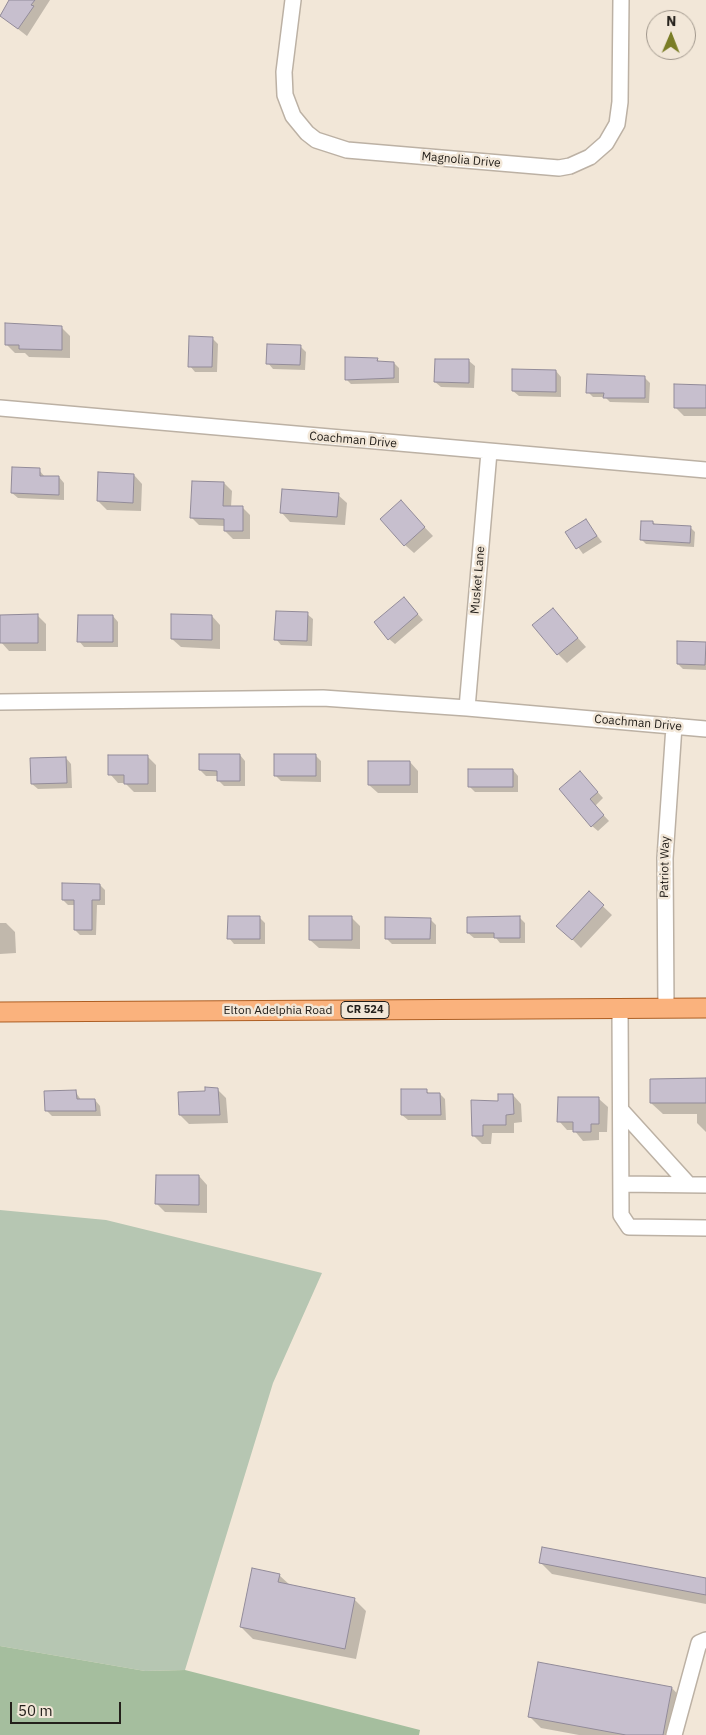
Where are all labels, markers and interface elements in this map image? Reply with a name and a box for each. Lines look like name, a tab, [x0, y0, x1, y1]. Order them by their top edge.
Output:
north arrow	[646, 10, 696, 60]
text: N	[666, 12, 676, 30]
street label: Magnolia Drive	[421, 149, 501, 171]
street label: Coachman Drive	[309, 429, 397, 451]
street label: Musket Lane	[468, 546, 488, 614]
street label: Coachman Drive	[594, 712, 682, 734]
street label: Patriot Way	[657, 836, 673, 898]
road number: CR 524	[341, 1002, 389, 1018]
street label: Elton Adelphia Road	[224, 1004, 332, 1018]
scale bar	[12, 1692, 124, 1724]
text: 50 m	[18, 1701, 53, 1720]

